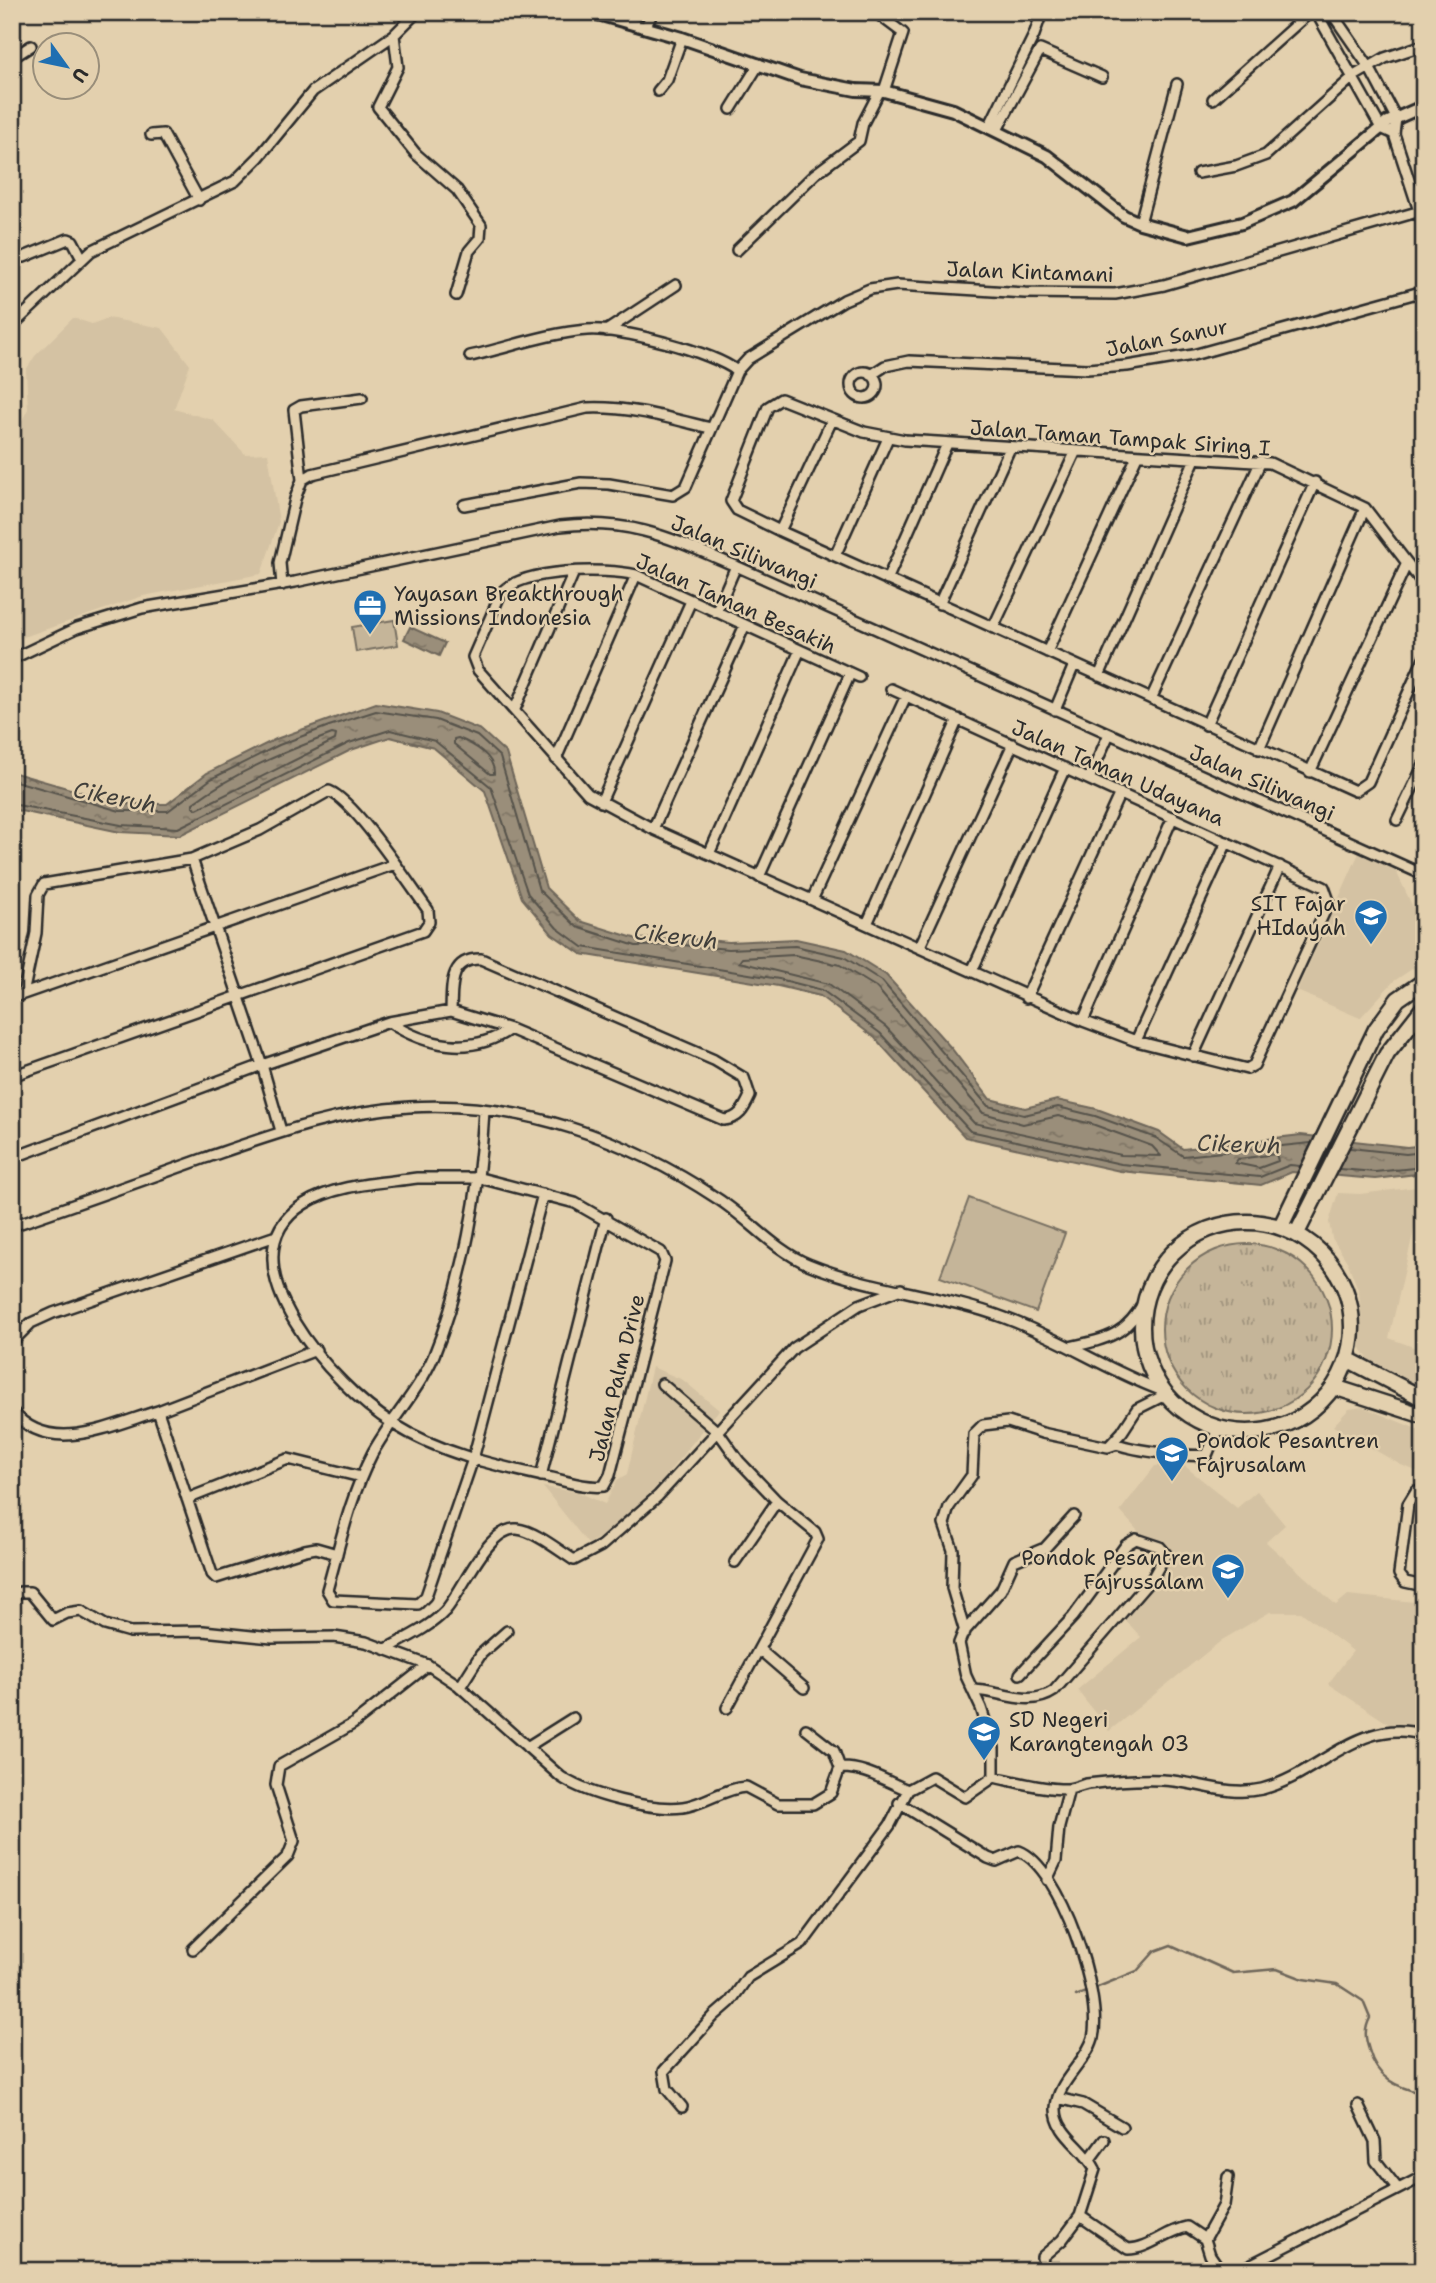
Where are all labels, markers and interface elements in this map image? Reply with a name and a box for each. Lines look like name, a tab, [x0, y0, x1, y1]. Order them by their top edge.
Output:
north arrow	[32, 32, 102, 102]
text: U	[66, 63, 94, 87]
street label: Jalan Kintamani	[946, 255, 1114, 289]
street label: Jalan Sanur	[1104, 312, 1230, 364]
street label: Jalan Taman Tampak Siring I	[969, 414, 1271, 462]
street label: Jalan Siliwangi	[667, 509, 821, 595]
street label: Jalan Taman Besakih	[631, 547, 841, 661]
place label: Yayasan Breakthrough Missions Indonesia	[394, 580, 624, 632]
office icon: Yayasan Breakthrough Missions Indonesia	[351, 587, 389, 636]
street label: Jalan Taman Udayana	[1007, 713, 1229, 833]
street label: Jalan Siliwangi	[1185, 738, 1339, 828]
water label: Cikeruh	[71, 774, 159, 820]
place label: SIT Fajar HIdayah	[1251, 890, 1346, 942]
school or university icon: SIT Fajar HIdayah	[1352, 897, 1390, 946]
water label: Cikeruh	[632, 916, 720, 956]
water label: Cikeruh	[1196, 1128, 1282, 1160]
street label: Jalan Palm Drive	[583, 1291, 651, 1465]
place label: Pondok Pesantren Fajrusalam	[1196, 1427, 1379, 1479]
school or university icon: Pondok Pesantren Fajrusalam	[1153, 1434, 1191, 1483]
place label: Pondok Pesantren Fajrussalam	[1021, 1544, 1204, 1596]
school or university icon: Pondok Pesantren Fajrussalam	[1209, 1551, 1247, 1600]
place label: SD Negeri Karangtengah 03	[1009, 1706, 1189, 1758]
school or university icon: SD Negeri Karangtengah 03	[965, 1713, 1003, 1762]

